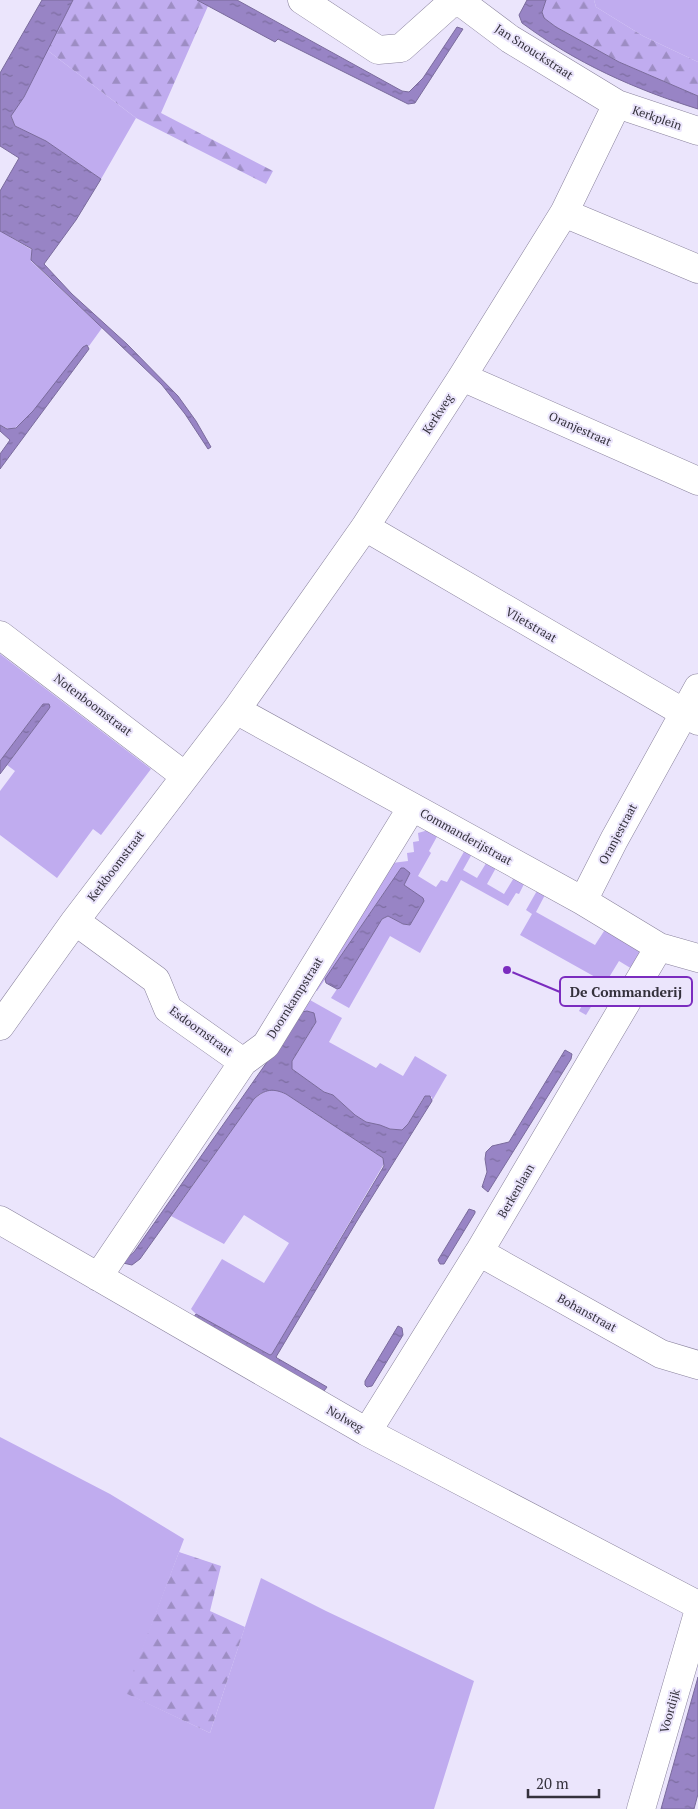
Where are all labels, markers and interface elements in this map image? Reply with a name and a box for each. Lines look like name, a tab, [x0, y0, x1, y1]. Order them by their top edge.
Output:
street label: Jan Snouckstraat	[492, 21, 577, 83]
street label: Kerkplein	[631, 102, 684, 133]
street label: Kerkweg	[419, 390, 456, 437]
street label: Oranjestraat	[547, 408, 614, 449]
street label: Vlietstraat	[503, 604, 560, 646]
street label: Notenboomstraat	[51, 670, 136, 739]
street label: Oranjestraat	[595, 800, 640, 867]
street label: Commanderijstraat	[417, 805, 515, 868]
street label: Kerkboomstraat	[84, 827, 147, 904]
street label: Doornkampstraat	[263, 954, 326, 1041]
callout: De Commanderij	[560, 977, 692, 1006]
text: De Commanderij	[570, 982, 682, 1001]
street label: Esdoornstraat	[167, 1003, 236, 1059]
street label: Berkenlaan	[494, 1161, 537, 1221]
street label: Bohanstraat	[555, 1290, 620, 1335]
street label: Nolweg	[324, 1402, 367, 1435]
street label: Voordijk	[656, 1686, 683, 1735]
scale bar	[528, 1766, 599, 1798]
text: 20 m	[536, 1773, 569, 1793]

